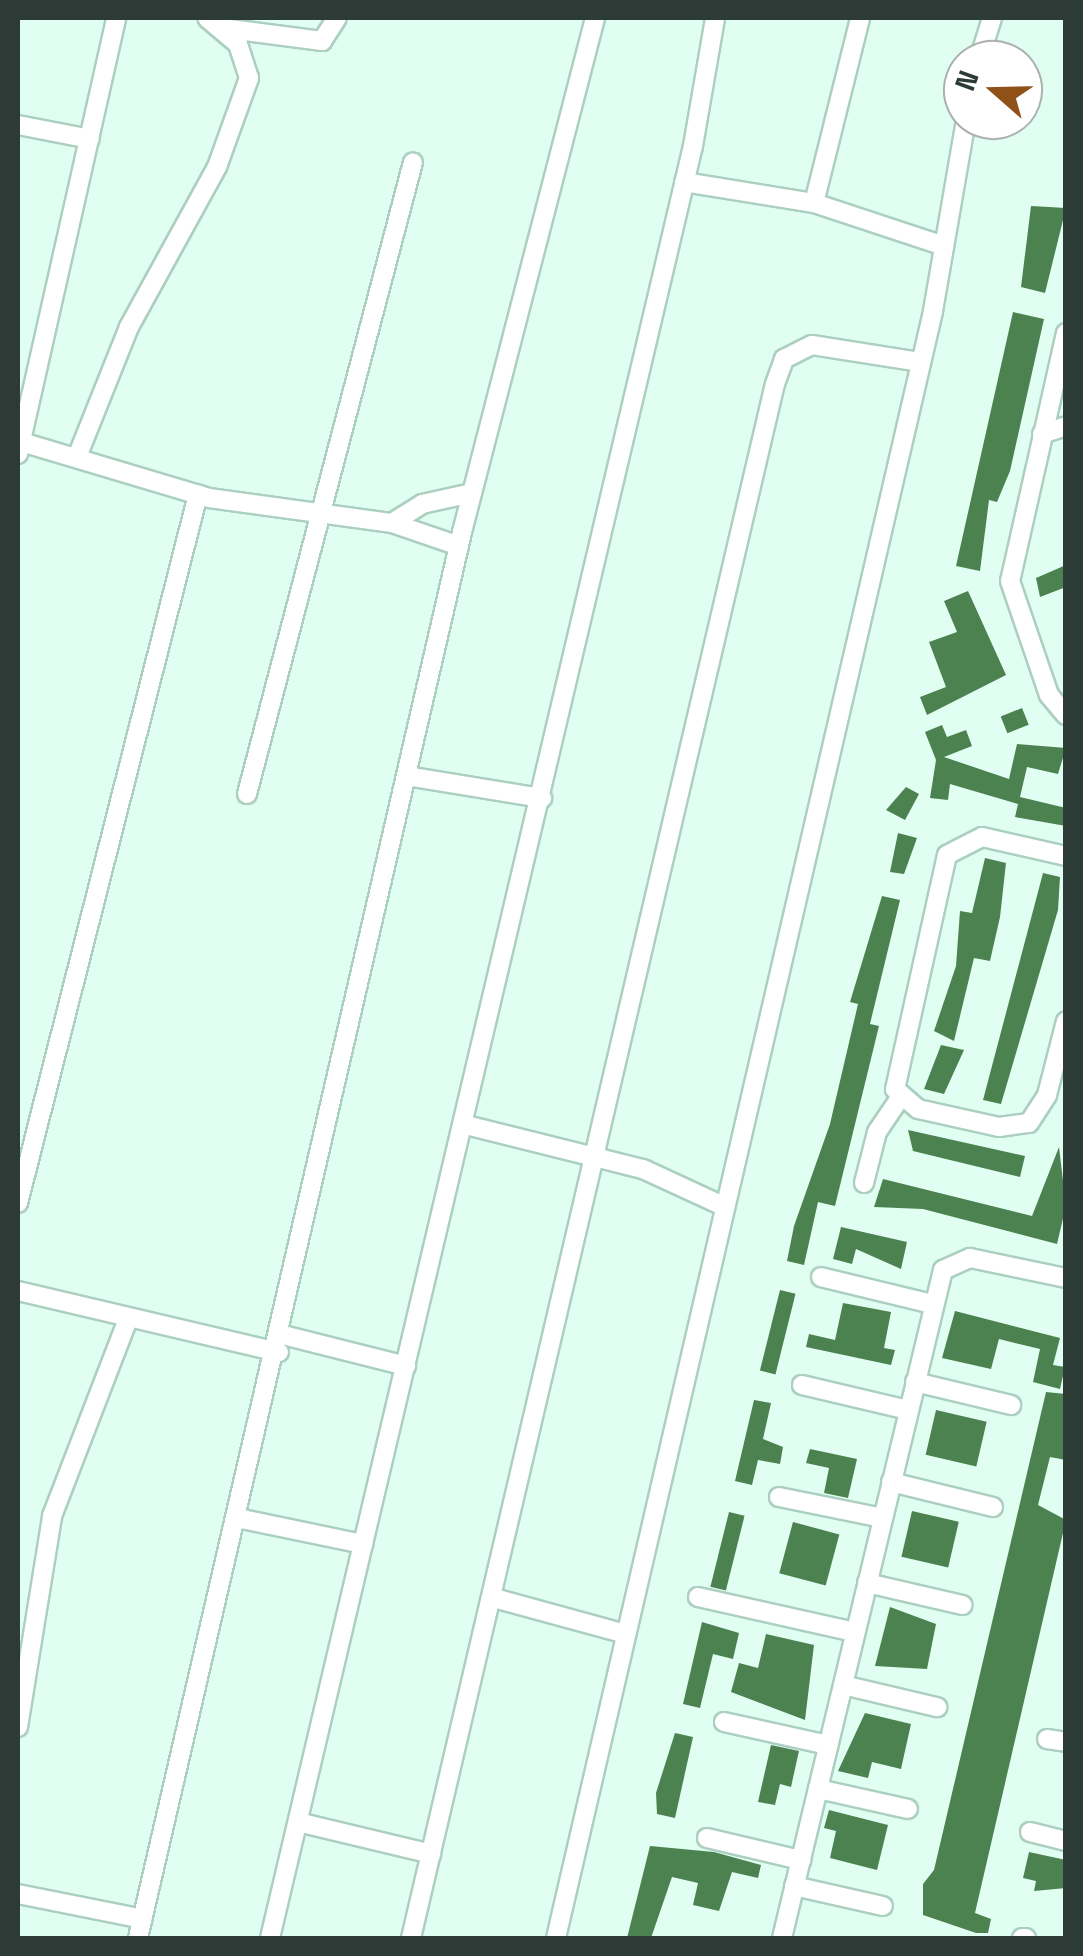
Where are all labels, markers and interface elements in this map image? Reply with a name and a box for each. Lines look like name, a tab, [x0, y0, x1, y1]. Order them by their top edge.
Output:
north arrow	[943, 40, 1043, 140]
text: N	[947, 65, 987, 95]

